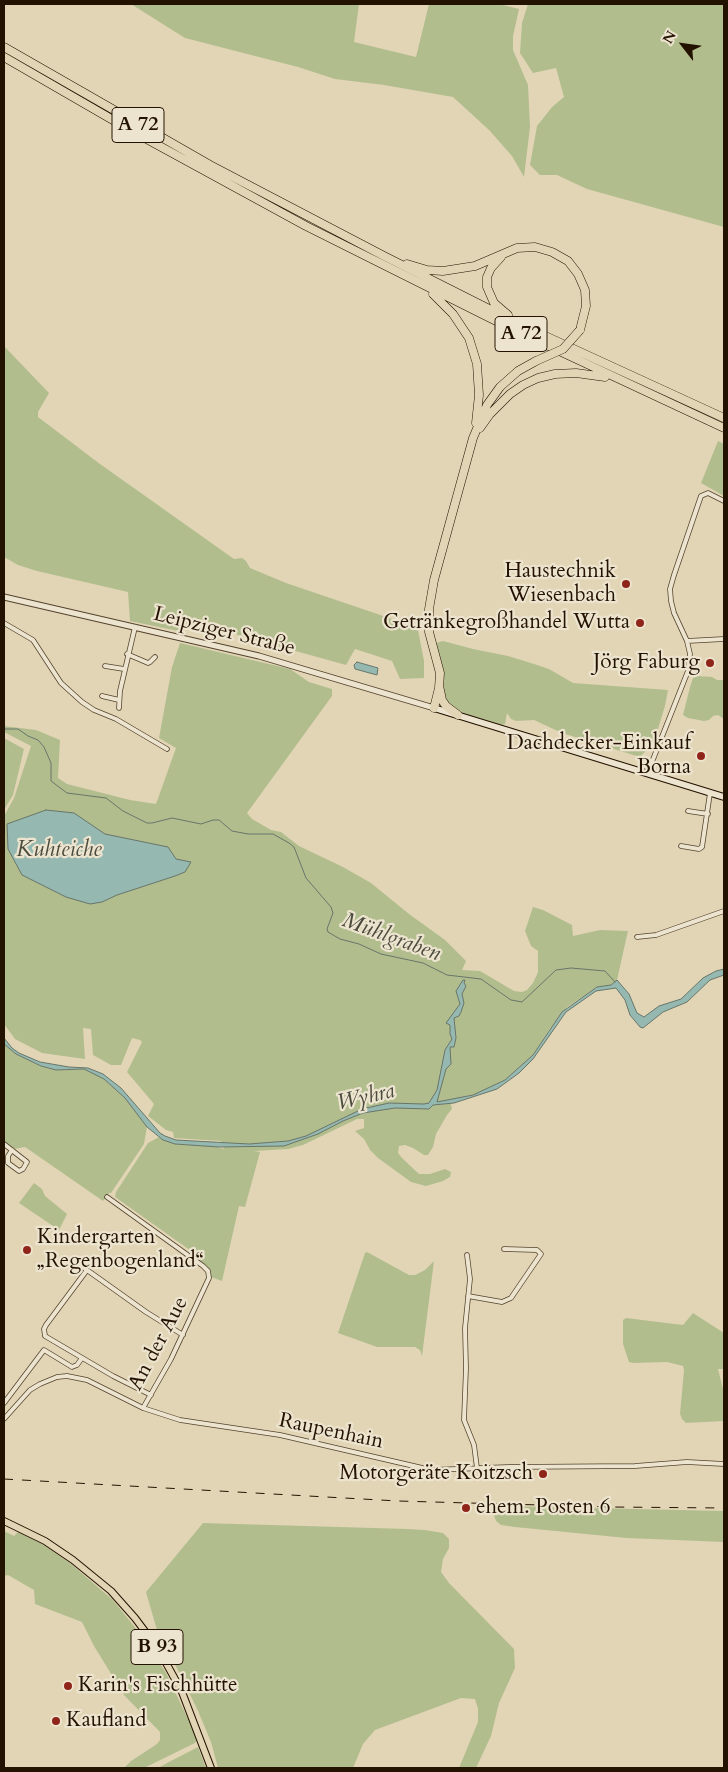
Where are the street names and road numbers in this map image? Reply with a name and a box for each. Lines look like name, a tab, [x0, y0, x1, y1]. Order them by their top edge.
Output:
road number: A 72	[112, 108, 164, 142]
road number: A 72	[495, 316, 547, 352]
street label: Leipziger Straße	[151, 602, 297, 662]
street label: An der Aue	[124, 1293, 194, 1395]
street label: Raupenhain	[276, 1409, 386, 1455]
road number: B 93	[131, 1630, 183, 1664]

